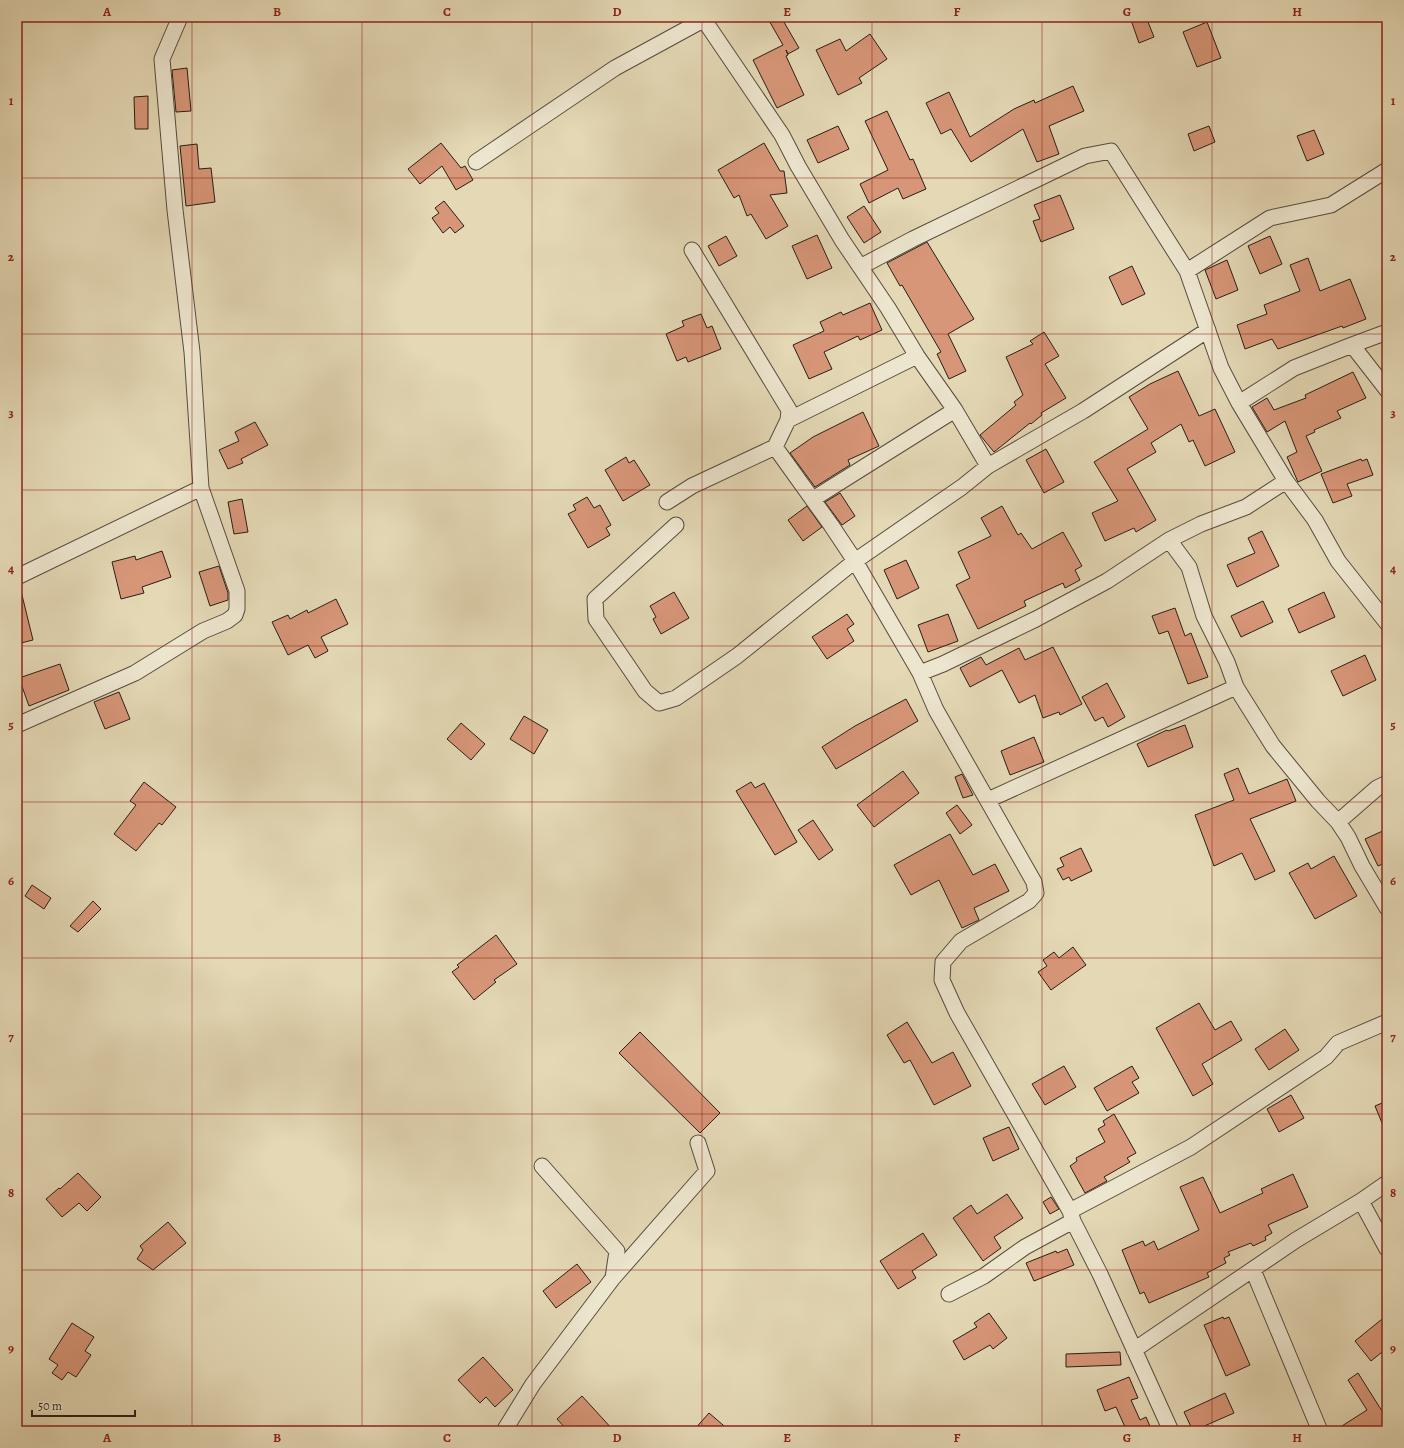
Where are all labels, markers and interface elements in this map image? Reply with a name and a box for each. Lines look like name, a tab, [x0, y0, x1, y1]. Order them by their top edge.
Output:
text: A	[102, 3, 112, 20]
text: B	[273, 3, 281, 20]
text: C	[443, 3, 451, 20]
text: D	[612, 3, 622, 20]
text: E	[783, 3, 791, 20]
text: F	[954, 3, 961, 20]
text: G	[1123, 3, 1131, 20]
text: H	[1292, 3, 1302, 20]
text: 1	[9, 92, 14, 109]
text: 1	[1391, 92, 1396, 109]
text: 2	[8, 248, 15, 265]
text: 2	[1390, 248, 1397, 265]
text: 3	[8, 404, 14, 421]
text: 3	[1390, 404, 1396, 421]
text: 4	[8, 560, 14, 577]
text: 4	[1390, 560, 1396, 577]
text: 5	[8, 716, 14, 733]
text: 5	[1390, 716, 1396, 733]
text: 6	[8, 872, 14, 889]
text: 6	[1390, 872, 1396, 889]
text: 7	[8, 1028, 14, 1045]
text: 7	[1390, 1028, 1396, 1045]
text: 8	[8, 1184, 14, 1201]
text: 8	[1390, 1184, 1396, 1201]
text: 9	[8, 1340, 14, 1357]
text: 9	[1390, 1340, 1396, 1357]
scale bar	[32, 1392, 135, 1418]
text: 50 m	[38, 1398, 62, 1414]
text: A	[102, 1429, 112, 1446]
text: B	[273, 1429, 281, 1446]
text: C	[443, 1429, 451, 1446]
text: D	[612, 1429, 622, 1446]
text: E	[783, 1429, 791, 1446]
text: F	[954, 1429, 961, 1446]
text: G	[1123, 1429, 1131, 1446]
text: H	[1292, 1429, 1302, 1446]

